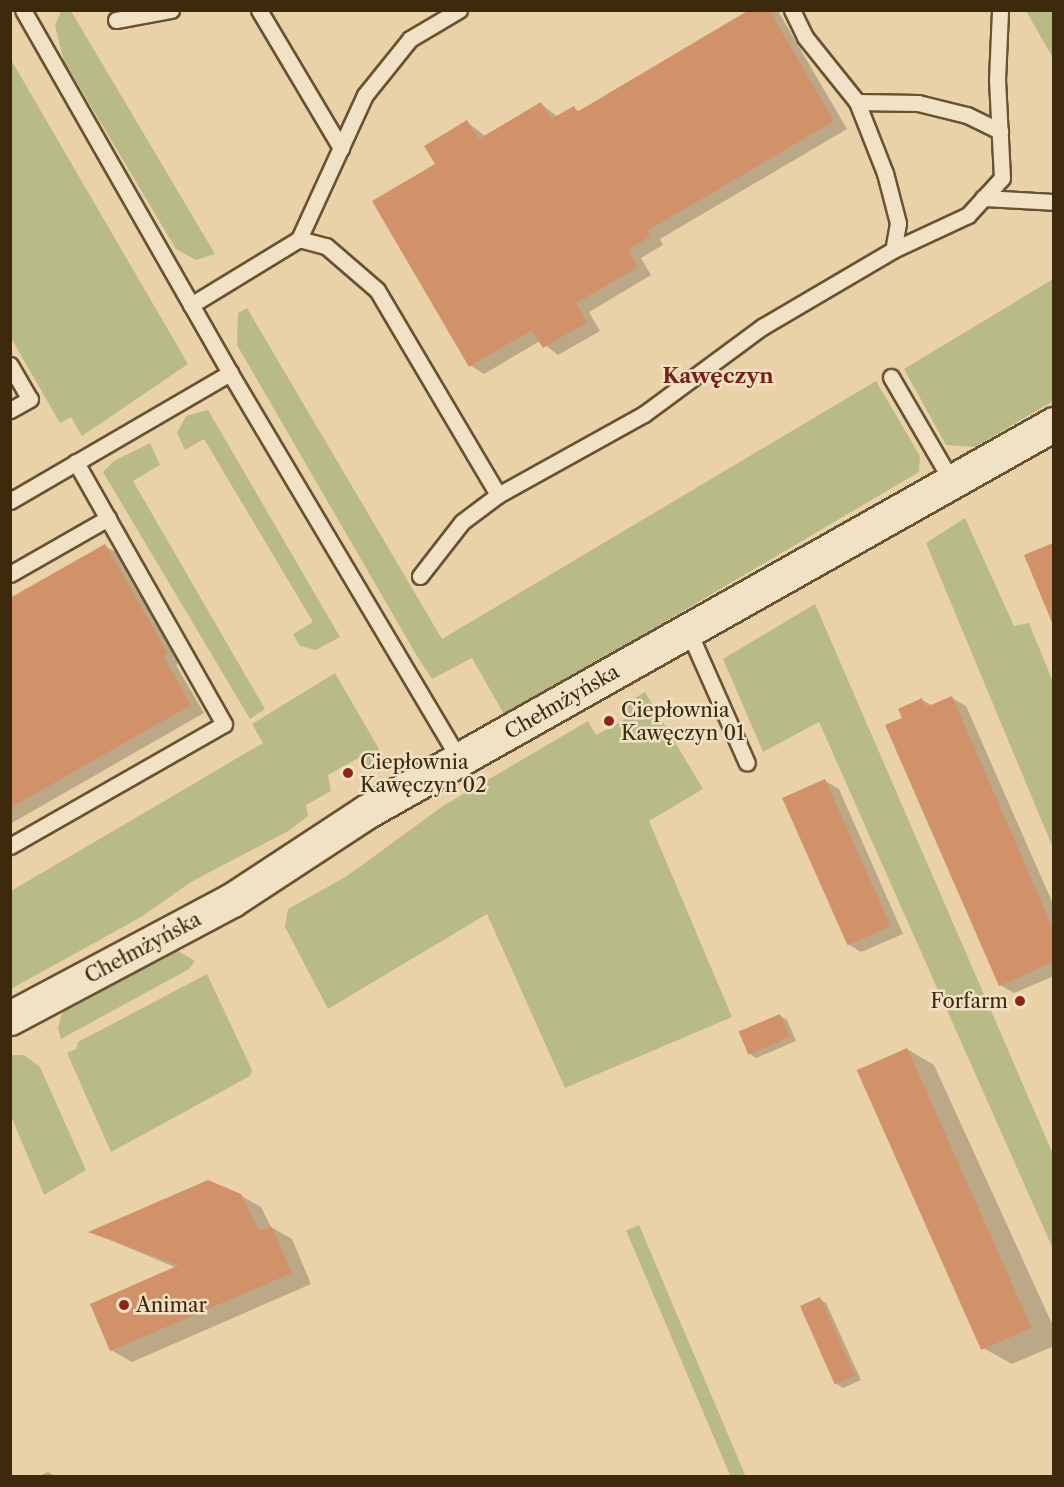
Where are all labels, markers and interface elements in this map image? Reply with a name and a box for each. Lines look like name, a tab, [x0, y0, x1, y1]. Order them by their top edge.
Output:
district label: Kawęczyn	[662, 363, 774, 389]
street label: Chełmżyńska	[501, 660, 623, 744]
place label: Ciepłownia Kawęczyn 01	[621, 698, 745, 745]
marker: Ciepłownia Kawęczyn 01	[602, 714, 616, 728]
place label: Ciepłownia Kawęczyn 02	[360, 750, 487, 797]
marker: Ciepłownia Kawęczyn 02	[341, 766, 355, 780]
street label: Chełmżyńska	[81, 907, 205, 989]
place label: Forfarm	[930, 989, 1008, 1013]
marker: Forfarm	[1013, 994, 1027, 1008]
place label: Animar	[136, 1293, 207, 1317]
marker: Animar	[117, 1298, 131, 1312]

